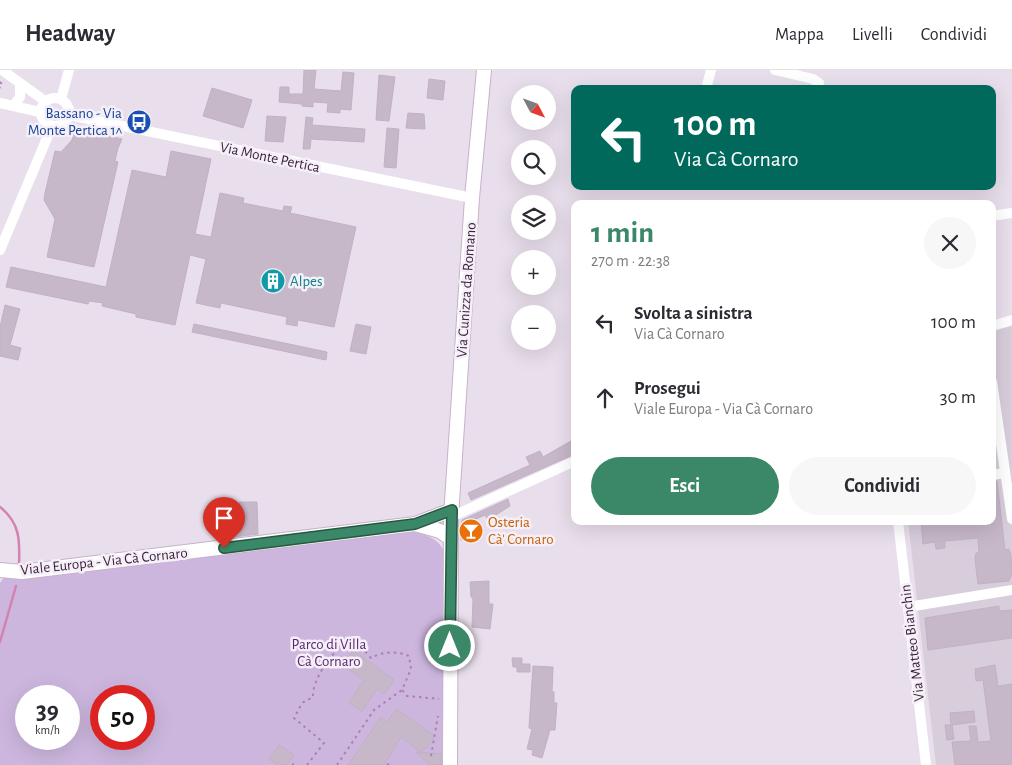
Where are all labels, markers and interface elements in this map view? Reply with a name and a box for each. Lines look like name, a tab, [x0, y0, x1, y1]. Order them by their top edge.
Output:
text: Headway	[25, 22, 115, 46]
text: Mappa	[775, 26, 824, 44]
text: Livelli	[852, 26, 893, 44]
text: Condividi	[921, 26, 987, 44]
north arrow	[511, 85, 556, 130]
map controls	[511, 85, 556, 350]
icon: left	[591, 105, 656, 170]
place label: Bassano - Via Monte Pertica 1^	[28, 106, 123, 138]
text: 100 m	[674, 107, 757, 142]
bus stop icon: Bassano - Via Monte Pertica 1^	[126, 109, 152, 135]
street label: Via Monte Pertica	[219, 140, 321, 175]
button: search	[511, 140, 556, 185]
text: Via Cà Cornaro	[674, 148, 799, 170]
button: layers	[511, 195, 556, 240]
button: close	[924, 217, 976, 269]
text: 1 min	[591, 218, 654, 248]
street label: Via Cunizza da Romano	[454, 222, 479, 358]
button: +	[511, 250, 556, 295]
text: 270 m · 22:38	[591, 253, 670, 269]
building icon: Alpes	[260, 268, 286, 294]
place label: Alpes	[290, 274, 322, 289]
text: Svolta a sinistra	[634, 304, 753, 323]
button: −	[511, 305, 556, 350]
icon: left	[591, 309, 619, 337]
text: 100 m	[931, 313, 976, 332]
text: Via Cà Cornaro	[634, 326, 725, 342]
text: Prosegui	[634, 379, 701, 398]
icon: ahead	[591, 384, 619, 412]
text: 30 m	[940, 388, 976, 407]
text: Viale Europa - Via Cà Cornaro	[634, 401, 813, 417]
button: Esci	[591, 457, 779, 515]
button: Condividi	[789, 457, 976, 515]
pin	[203, 497, 245, 548]
icon: arrive	[210, 504, 238, 532]
place label: Osteria Cà' Cornaro	[488, 515, 554, 547]
bar icon: Osteria Cà' Cornaro	[458, 518, 484, 544]
street label: Viale Europa - Via Cà Cornaro	[20, 545, 188, 578]
street label: Via Matteo Bianchin	[898, 584, 927, 702]
position arrow	[423, 619, 475, 671]
park label: Parco di Villa Cà Cornaro	[292, 637, 367, 669]
speed limit sign: 50	[90, 685, 155, 750]
text: 39	[36, 699, 59, 724]
text: km/h	[35, 724, 60, 736]

